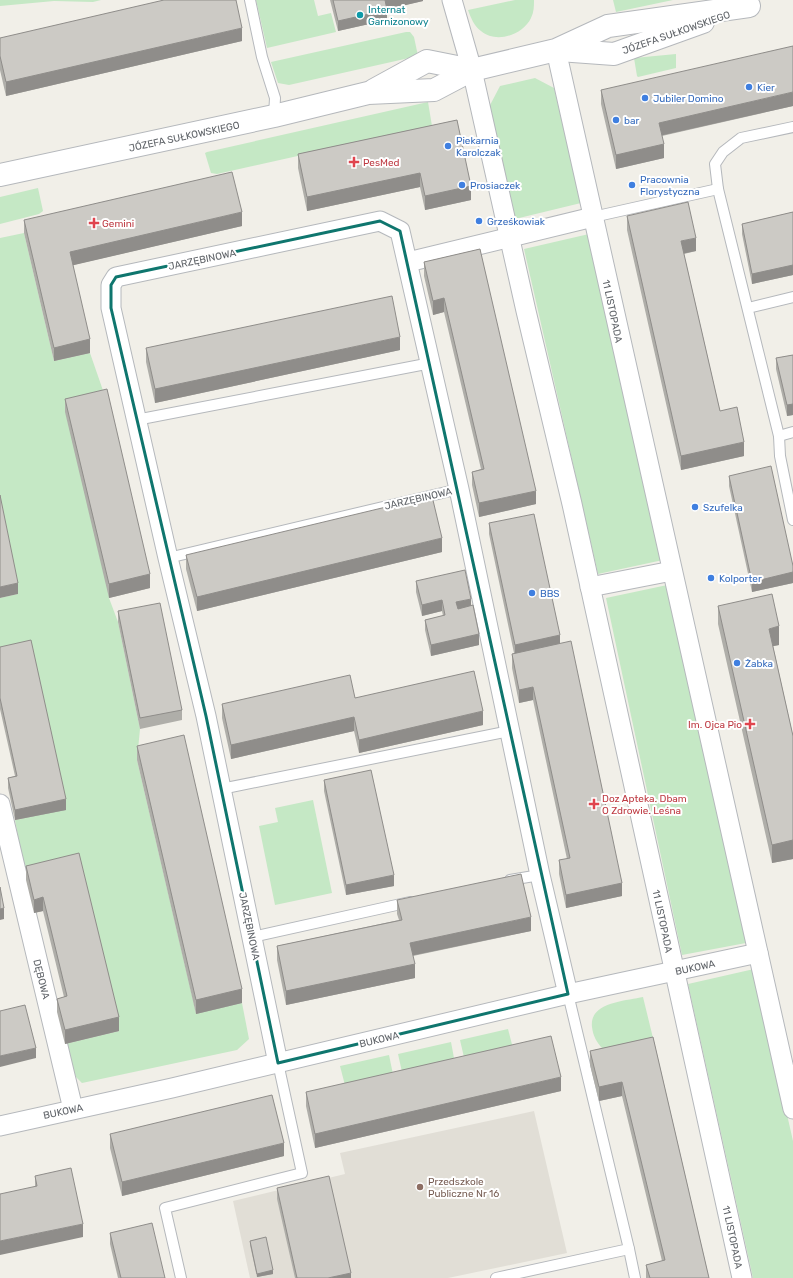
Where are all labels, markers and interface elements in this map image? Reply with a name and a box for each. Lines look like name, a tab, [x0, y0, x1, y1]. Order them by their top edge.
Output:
place label: Internat Garnizonowy	[368, 4, 429, 28]
street label: JÓZEFA SUŁKOWSKIEGO	[621, 9, 732, 57]
marker: Internat Garnizonowy	[355, 10, 365, 20]
marker: Kier	[744, 82, 754, 92]
place label: Kier	[757, 82, 775, 94]
marker: Jubiler Domino	[640, 93, 650, 103]
place label: Jubiler Domino	[653, 93, 724, 105]
marker: bar	[611, 115, 621, 125]
place label: bar	[624, 115, 639, 127]
street label: JÓZEFA SUŁKOWSKIEGO	[128, 119, 241, 155]
place label: Piekarnia Karolczak	[456, 135, 501, 159]
marker: Piekarnia Karolczak	[443, 141, 453, 151]
marker: PesMed	[348, 156, 360, 168]
place label: PesMed	[363, 157, 400, 169]
place label: Pracownia Florystyczna	[640, 174, 700, 198]
marker: Prosiaczek	[457, 180, 467, 190]
place label: Prosiaczek	[470, 180, 521, 192]
marker: Pracownia Florystyczna	[627, 180, 637, 190]
marker: Grześkowiak	[474, 216, 484, 226]
place label: Grześkowiak	[487, 216, 546, 228]
marker: Gemini	[89, 218, 99, 228]
place label: Gemini	[102, 218, 134, 230]
street label: JARZĘBINOWA	[167, 247, 237, 273]
street label: 11 LISTOPADA	[599, 279, 625, 344]
street label: JARZĘBINOWA	[383, 485, 453, 513]
marker: Szufelka	[690, 502, 700, 512]
place label: Szufelka	[703, 502, 743, 514]
marker: Kolporter	[706, 573, 716, 583]
place label: Kolporter	[719, 573, 762, 585]
marker: BBS	[527, 588, 537, 598]
place label: BBS	[540, 588, 560, 600]
marker: Żabka	[732, 658, 742, 668]
place label: Żabka	[745, 658, 773, 670]
place label: Im. Ojca Pio	[688, 719, 742, 731]
marker: Im. Ojca Pio	[745, 719, 755, 729]
place label: Doz Apteka. Dbam O Zdrowie. Leśna	[602, 793, 687, 817]
marker: Doz Apteka. Dbam O Zdrowie. Leśna	[589, 799, 599, 809]
street label: 11 LISTOPADA	[649, 889, 675, 954]
street label: JARZĘBINOWA	[236, 891, 262, 961]
street label: DĘBOWA	[30, 958, 52, 1001]
street label: BUKOWA	[674, 958, 717, 978]
street label: BUKOWA	[358, 1030, 401, 1050]
street label: BUKOWA	[42, 1102, 85, 1122]
place label: Przedszkole Publiczne Nr 16	[428, 1176, 499, 1200]
marker: Przedszkole Publiczne Nr 16	[415, 1182, 425, 1192]
street label: 11 LISTOPADA	[719, 1205, 745, 1270]

